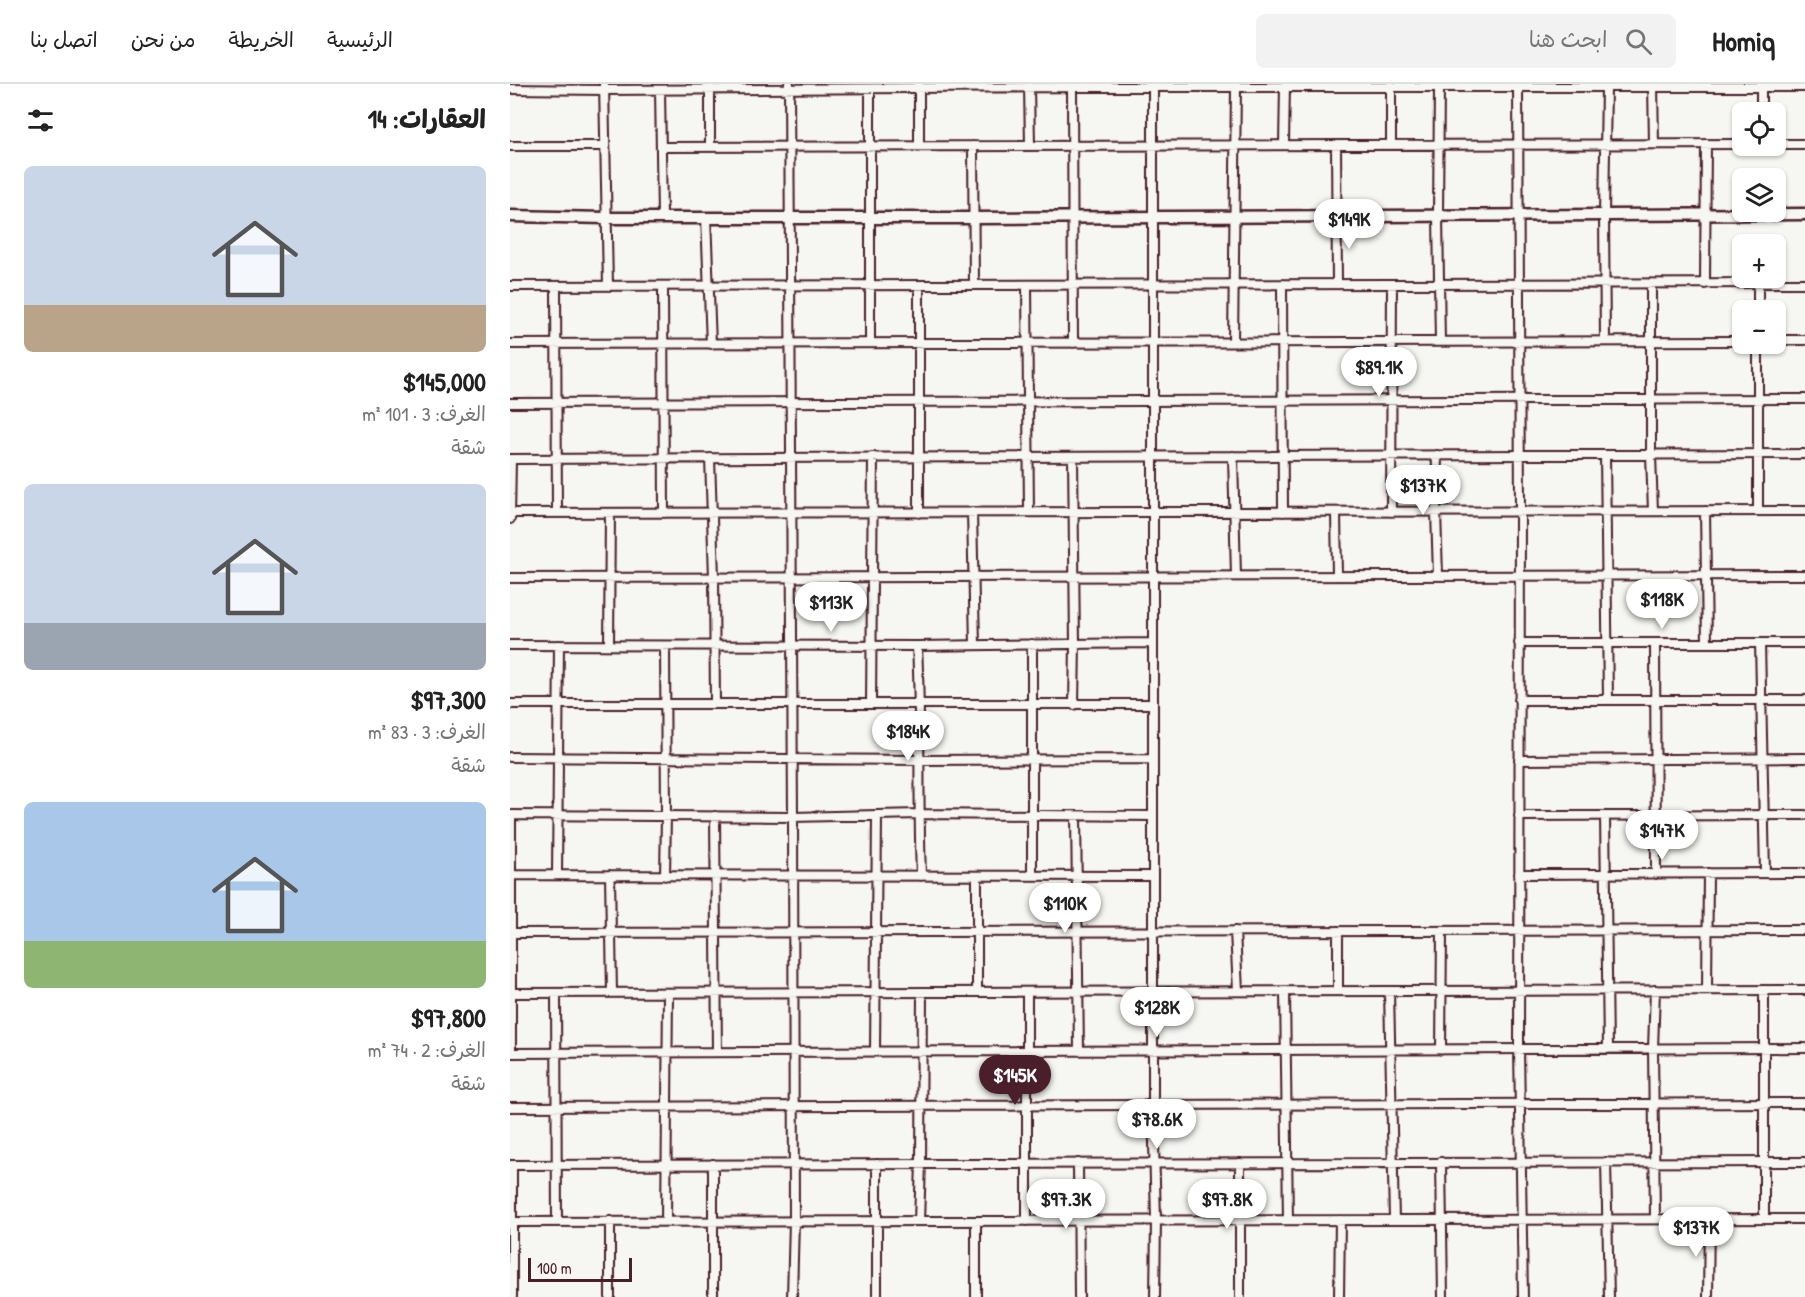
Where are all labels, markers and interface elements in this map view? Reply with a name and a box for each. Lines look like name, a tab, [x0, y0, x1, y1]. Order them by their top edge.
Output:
search box	[1256, 14, 1676, 68]
text: Homiq	[1712, 22, 1775, 60]
text: ابحث هنا	[1529, 24, 1607, 54]
text: اتصل بنا	[30, 25, 98, 54]
text: من نحن	[131, 25, 195, 54]
text: الخريطة	[228, 25, 294, 54]
text: الرئيسية	[327, 25, 393, 54]
icon: search	[1622, 25, 1655, 58]
text: العقارات: 14	[368, 101, 486, 136]
map controls	[1732, 102, 1786, 354]
button: locate	[1732, 102, 1786, 156]
icon: filters	[24, 104, 57, 137]
button: layers	[1732, 168, 1786, 222]
pin: $149K	[1307, 199, 1391, 250]
icon: home	[201, 205, 309, 313]
text: $149K	[1328, 205, 1370, 232]
button: +	[1732, 234, 1786, 288]
button: −	[1732, 300, 1786, 354]
pin: $89.1K	[1330, 347, 1428, 398]
text: $89.1K	[1355, 353, 1403, 380]
text: $145,000	[402, 364, 486, 399]
text: الغرف: 3 · 101 m²	[362, 400, 486, 427]
text: شقة	[451, 433, 486, 460]
pin: $137K	[1381, 465, 1465, 516]
text: $137K	[1400, 471, 1446, 498]
icon: home	[201, 523, 309, 631]
pin: $118K	[1620, 579, 1704, 630]
pin: $113K	[789, 582, 873, 633]
text: $118K	[1640, 585, 1684, 612]
text: $113K	[809, 588, 853, 615]
text: $97,300	[410, 682, 486, 717]
pin: $184K	[866, 711, 950, 762]
text: $184K	[886, 717, 930, 744]
text: الغرف: 3 · 83 m²	[368, 718, 486, 745]
text: شقة	[451, 751, 486, 778]
pin: $147K	[1620, 810, 1704, 861]
text: $147K	[1639, 816, 1685, 843]
icon: home	[201, 841, 309, 949]
pin: $110K	[1023, 883, 1107, 934]
text: $110K	[1043, 889, 1087, 916]
pin: $128K	[1115, 987, 1199, 1038]
text: $128K	[1134, 993, 1180, 1020]
text: $97,800	[411, 1000, 486, 1035]
text: الغرف: 2 · 74 m²	[368, 1036, 486, 1063]
pin: $145K	[973, 1055, 1057, 1106]
text: $145K	[993, 1061, 1037, 1088]
text: شقة	[451, 1069, 486, 1096]
pin: $78.6K	[1108, 1099, 1206, 1150]
text: $78.6K	[1131, 1105, 1183, 1132]
pin: $97.3K	[1017, 1179, 1115, 1230]
pin: $97.8K	[1178, 1179, 1276, 1230]
text: $97.3K	[1040, 1185, 1092, 1212]
text: $97.8K	[1202, 1185, 1252, 1212]
pin: $137K	[1654, 1207, 1738, 1258]
text: $137K	[1673, 1213, 1719, 1240]
scale bar	[528, 1255, 632, 1282]
text: 100 m	[537, 1257, 572, 1279]

